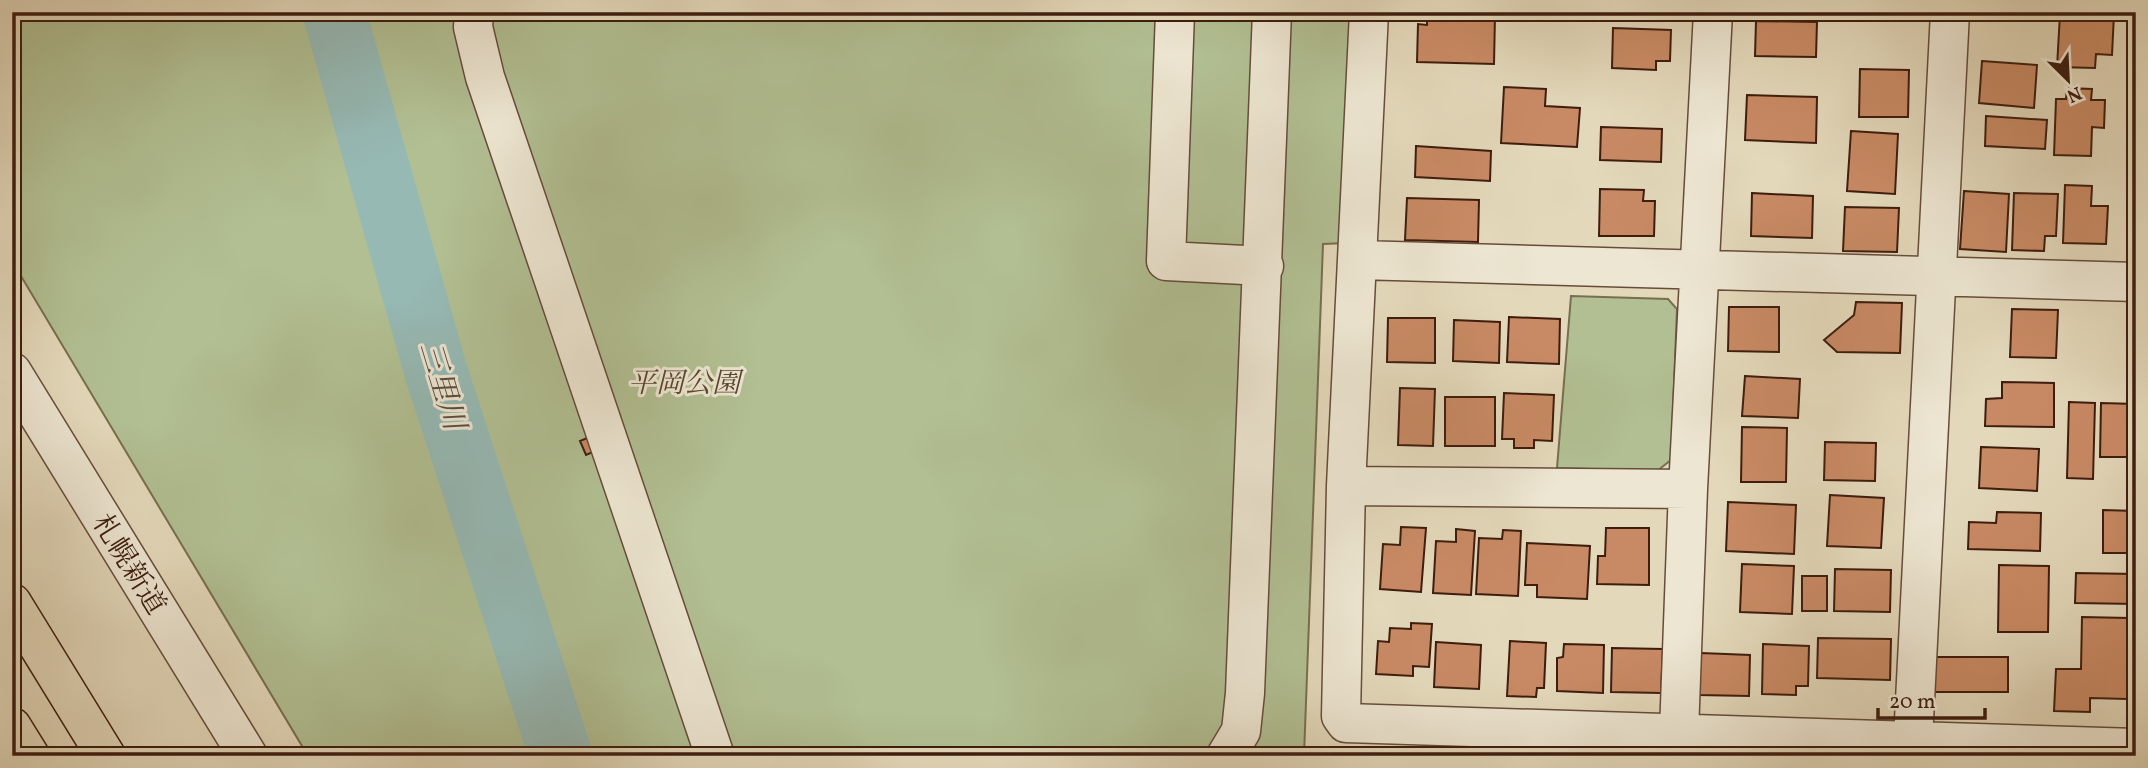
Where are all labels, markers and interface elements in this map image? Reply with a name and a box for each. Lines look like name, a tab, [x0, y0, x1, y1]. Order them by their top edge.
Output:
north arrow	[2032, 46, 2102, 116]
text: N	[2062, 79, 2086, 108]
water label: 三里川	[408, 337, 475, 438]
park label: 平岡公園	[628, 365, 744, 404]
street label: 札幌新道	[82, 507, 174, 623]
scale bar	[1878, 677, 1985, 721]
text: 20 m	[1889, 688, 1935, 717]

